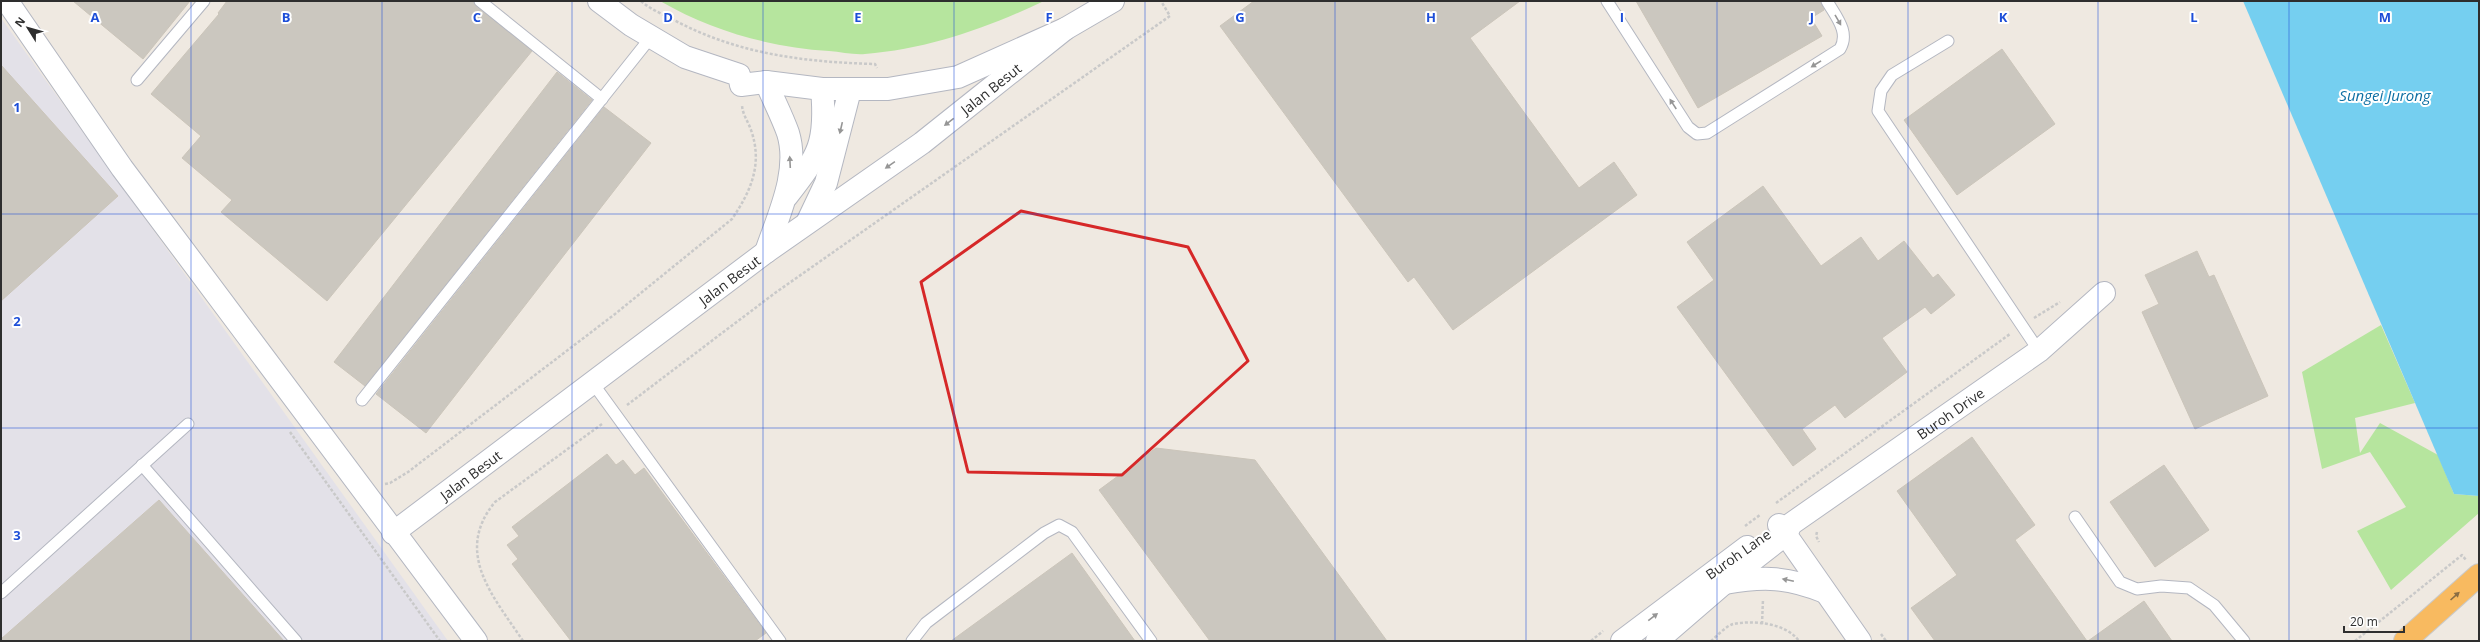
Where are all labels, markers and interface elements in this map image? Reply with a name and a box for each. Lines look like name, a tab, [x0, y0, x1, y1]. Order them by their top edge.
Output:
north arrow	[8, 8, 48, 48]
text: A	[91, 8, 100, 26]
text: B	[282, 8, 291, 26]
text: C	[473, 8, 481, 26]
text: D	[663, 8, 673, 26]
text: E	[854, 8, 862, 26]
text: F	[1045, 8, 1053, 26]
text: G	[1235, 8, 1245, 26]
text: H	[1426, 8, 1436, 26]
text: I	[1620, 8, 1624, 26]
text: J	[1809, 8, 1814, 26]
text: K	[1999, 8, 2008, 26]
text: L	[2190, 8, 2198, 26]
text: M	[2379, 8, 2391, 26]
text: N	[11, 14, 28, 30]
one-way arrow	[1834, 14, 1841, 26]
street label: Jalan Besut	[955, 58, 1025, 120]
one-way arrow	[1810, 61, 1822, 68]
water label: Sungei Jurong	[2339, 85, 2432, 105]
text: 1	[13, 98, 21, 116]
one-way arrow	[1669, 99, 1677, 109]
one-way arrow	[943, 118, 954, 126]
one-way arrow	[838, 122, 844, 134]
one-way arrow	[787, 156, 794, 168]
one-way arrow	[885, 161, 895, 169]
street label: Jalan Besut	[693, 250, 764, 310]
text: 2	[13, 312, 21, 330]
street label: Buroh Drive	[1913, 383, 1988, 443]
street label: Jalan Besut	[434, 445, 505, 505]
street label: Buroh Lane	[1702, 524, 1774, 583]
text: 3	[13, 526, 21, 544]
one-way arrow	[1782, 576, 1794, 582]
one-way arrow	[2449, 592, 2460, 601]
scale bar	[2344, 608, 2404, 634]
one-way arrow	[1647, 613, 1658, 621]
text: 20 m	[2350, 613, 2378, 630]

